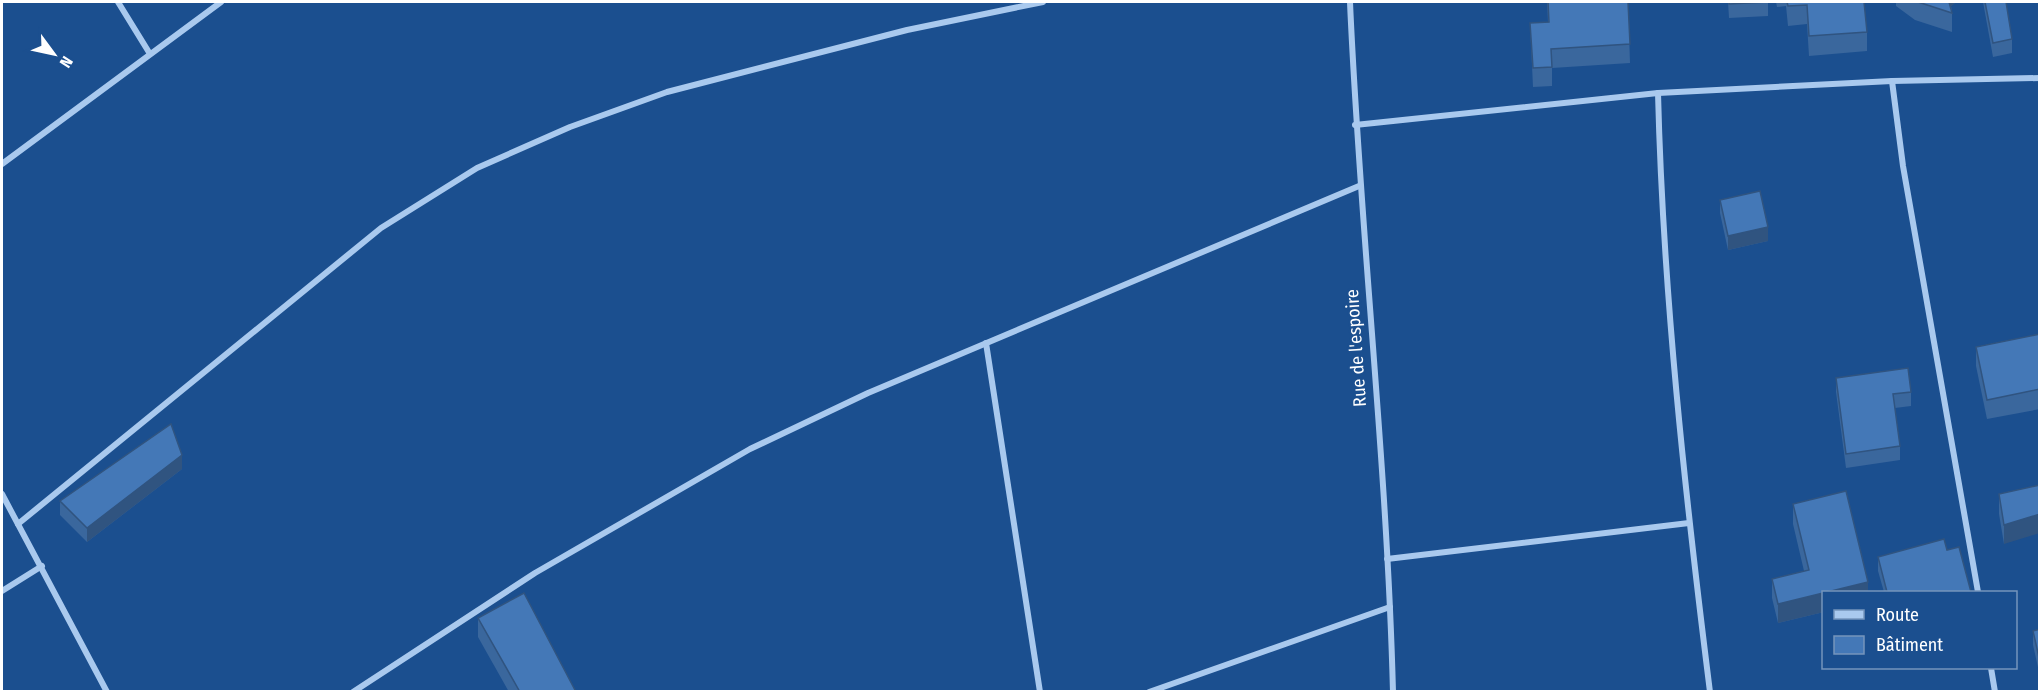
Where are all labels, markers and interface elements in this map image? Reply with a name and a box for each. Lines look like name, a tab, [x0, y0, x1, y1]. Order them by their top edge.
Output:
north arrow	[24, 24, 84, 84]
text: N	[56, 53, 77, 71]
street label: Rue de l'espoire	[1341, 288, 1371, 408]
legend	[1822, 591, 2017, 669]
text: Route	[1876, 604, 1919, 626]
text: Bâtiment	[1876, 634, 1943, 656]

